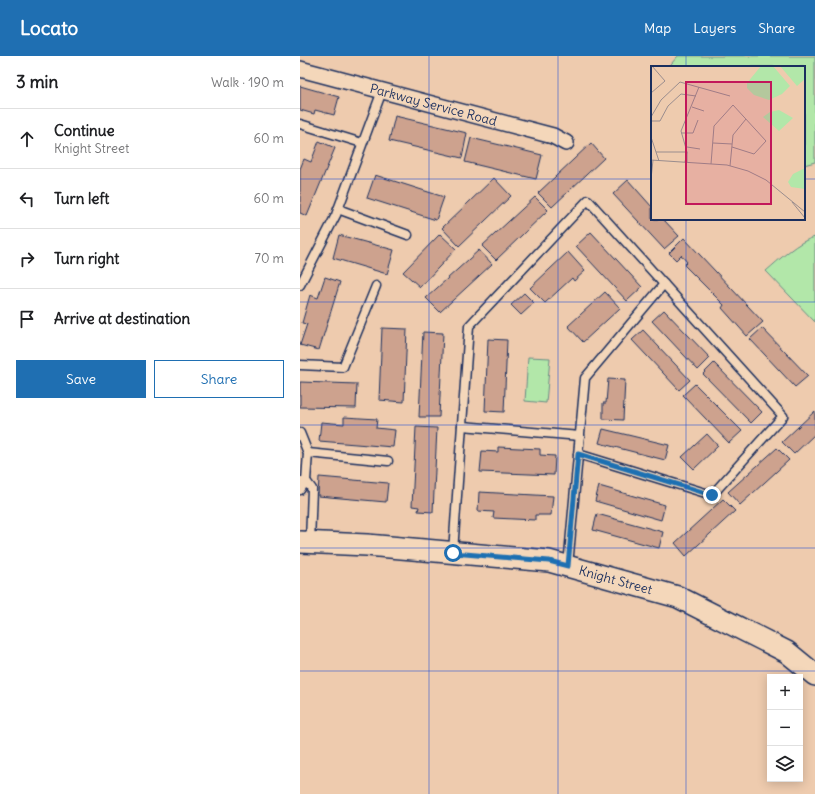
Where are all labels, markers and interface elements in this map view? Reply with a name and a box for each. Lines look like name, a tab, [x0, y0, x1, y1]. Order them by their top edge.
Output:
text: Locato	[20, 16, 78, 40]
text: Map	[644, 19, 671, 37]
text: Layers	[693, 19, 736, 37]
text: Share	[758, 19, 795, 37]
inset map	[651, 66, 805, 220]
text: 3 min	[16, 71, 58, 93]
text: Walk · 190 m	[211, 74, 284, 91]
street label: Parkway Service Road	[368, 79, 499, 129]
text: Continue	[54, 121, 115, 140]
icon: ahead	[16, 128, 38, 150]
text: 60 m	[253, 130, 284, 147]
text: Knight Street	[54, 140, 129, 157]
icon: left	[16, 188, 38, 210]
text: Turn left	[54, 189, 109, 208]
text: 60 m	[253, 190, 284, 207]
icon: right	[16, 248, 38, 270]
text: Turn right	[54, 249, 119, 268]
text: 70 m	[255, 250, 284, 267]
icon: arrive	[16, 308, 38, 330]
text: Arrive at destination	[54, 309, 190, 328]
button: Save	[16, 360, 146, 398]
button: Share	[154, 360, 284, 398]
route end	[703, 486, 721, 504]
route start	[444, 544, 462, 562]
street label: Knight Street	[577, 561, 655, 598]
map controls	[767, 674, 803, 782]
button: +	[767, 674, 803, 710]
button: −	[767, 710, 803, 746]
button: layers	[767, 746, 803, 782]

